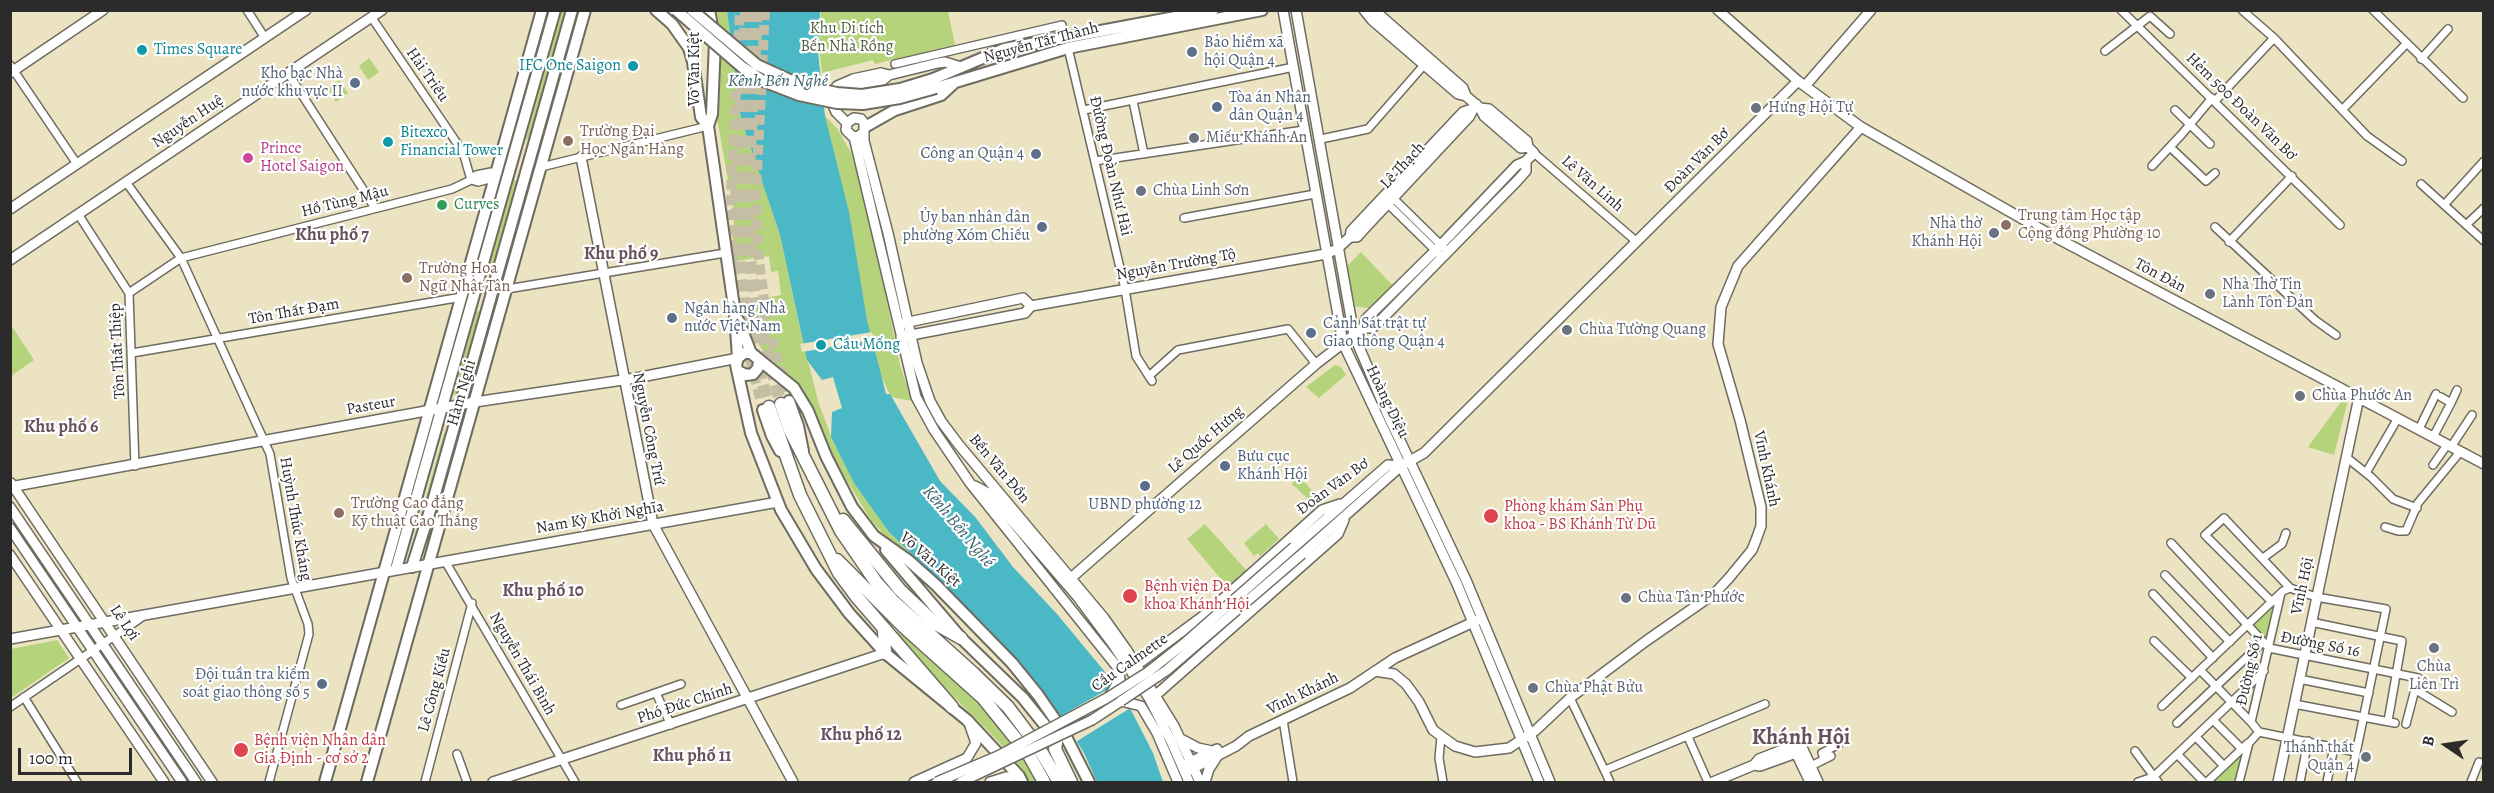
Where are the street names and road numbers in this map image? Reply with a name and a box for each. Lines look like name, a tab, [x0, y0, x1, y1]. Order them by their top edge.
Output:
street label: Nguyễn Tất Thành	[981, 18, 1101, 68]
street label: Võ Văn Kiệt	[685, 32, 705, 106]
street label: Hải Triều	[401, 44, 453, 106]
street label: Hẻm 500 Đoàn Văn Bơ	[2182, 49, 2300, 165]
street label: Nguyễn Huệ	[149, 91, 227, 153]
street label: Đường Đoàn Như Hài	[1085, 94, 1135, 238]
street label: Đoàn Văn Bơ	[1660, 124, 1734, 198]
street label: Lê Thạch	[1377, 139, 1429, 193]
street label: Lê Văn Linh	[1557, 152, 1627, 216]
street label: Hồ Tùng Mậu	[299, 182, 391, 222]
street label: Nguyễn Trường Tộ	[1115, 245, 1237, 285]
street label: Tôn Đản	[2131, 255, 2189, 297]
street label: Tôn Thất Ðạm	[247, 295, 341, 329]
street label: Tôn Thất Thiệp	[106, 303, 130, 399]
street label: Hàm Nghi	[443, 358, 481, 428]
street label: Hoàng Diệu	[1361, 362, 1413, 442]
street label: Nguyễn Công Trứ	[628, 371, 668, 487]
street label: Pasteur	[345, 392, 397, 420]
street label: Lê Quốc Hưng	[1164, 402, 1248, 478]
street label: Vĩnh Khánh	[1749, 429, 1783, 509]
street label: Bến Vân Đồn	[964, 430, 1034, 508]
street label: Đoàn Văn Bơ	[1293, 454, 1373, 520]
street label: Huỳnh Thúc Kháng	[275, 455, 315, 583]
street label: Nam Kỳ Khởi Nghĩa	[535, 497, 665, 539]
street label: Võ Văn Kiệt	[896, 528, 964, 592]
street label: Vĩnh Hội	[2288, 555, 2318, 617]
street label: Lê Lợi	[105, 601, 143, 645]
street label: Nguyễn Thái Bình	[485, 609, 559, 719]
street label: Đường Số 16	[2279, 628, 2361, 662]
street label: Cầu Calmette	[1088, 630, 1172, 696]
street label: Đường Số 1	[2232, 632, 2268, 708]
street label: Lê Công Kiều	[415, 646, 455, 734]
street label: Vĩnh Khánh	[1264, 668, 1342, 720]
street label: Phó Đức Chính	[635, 680, 735, 728]

